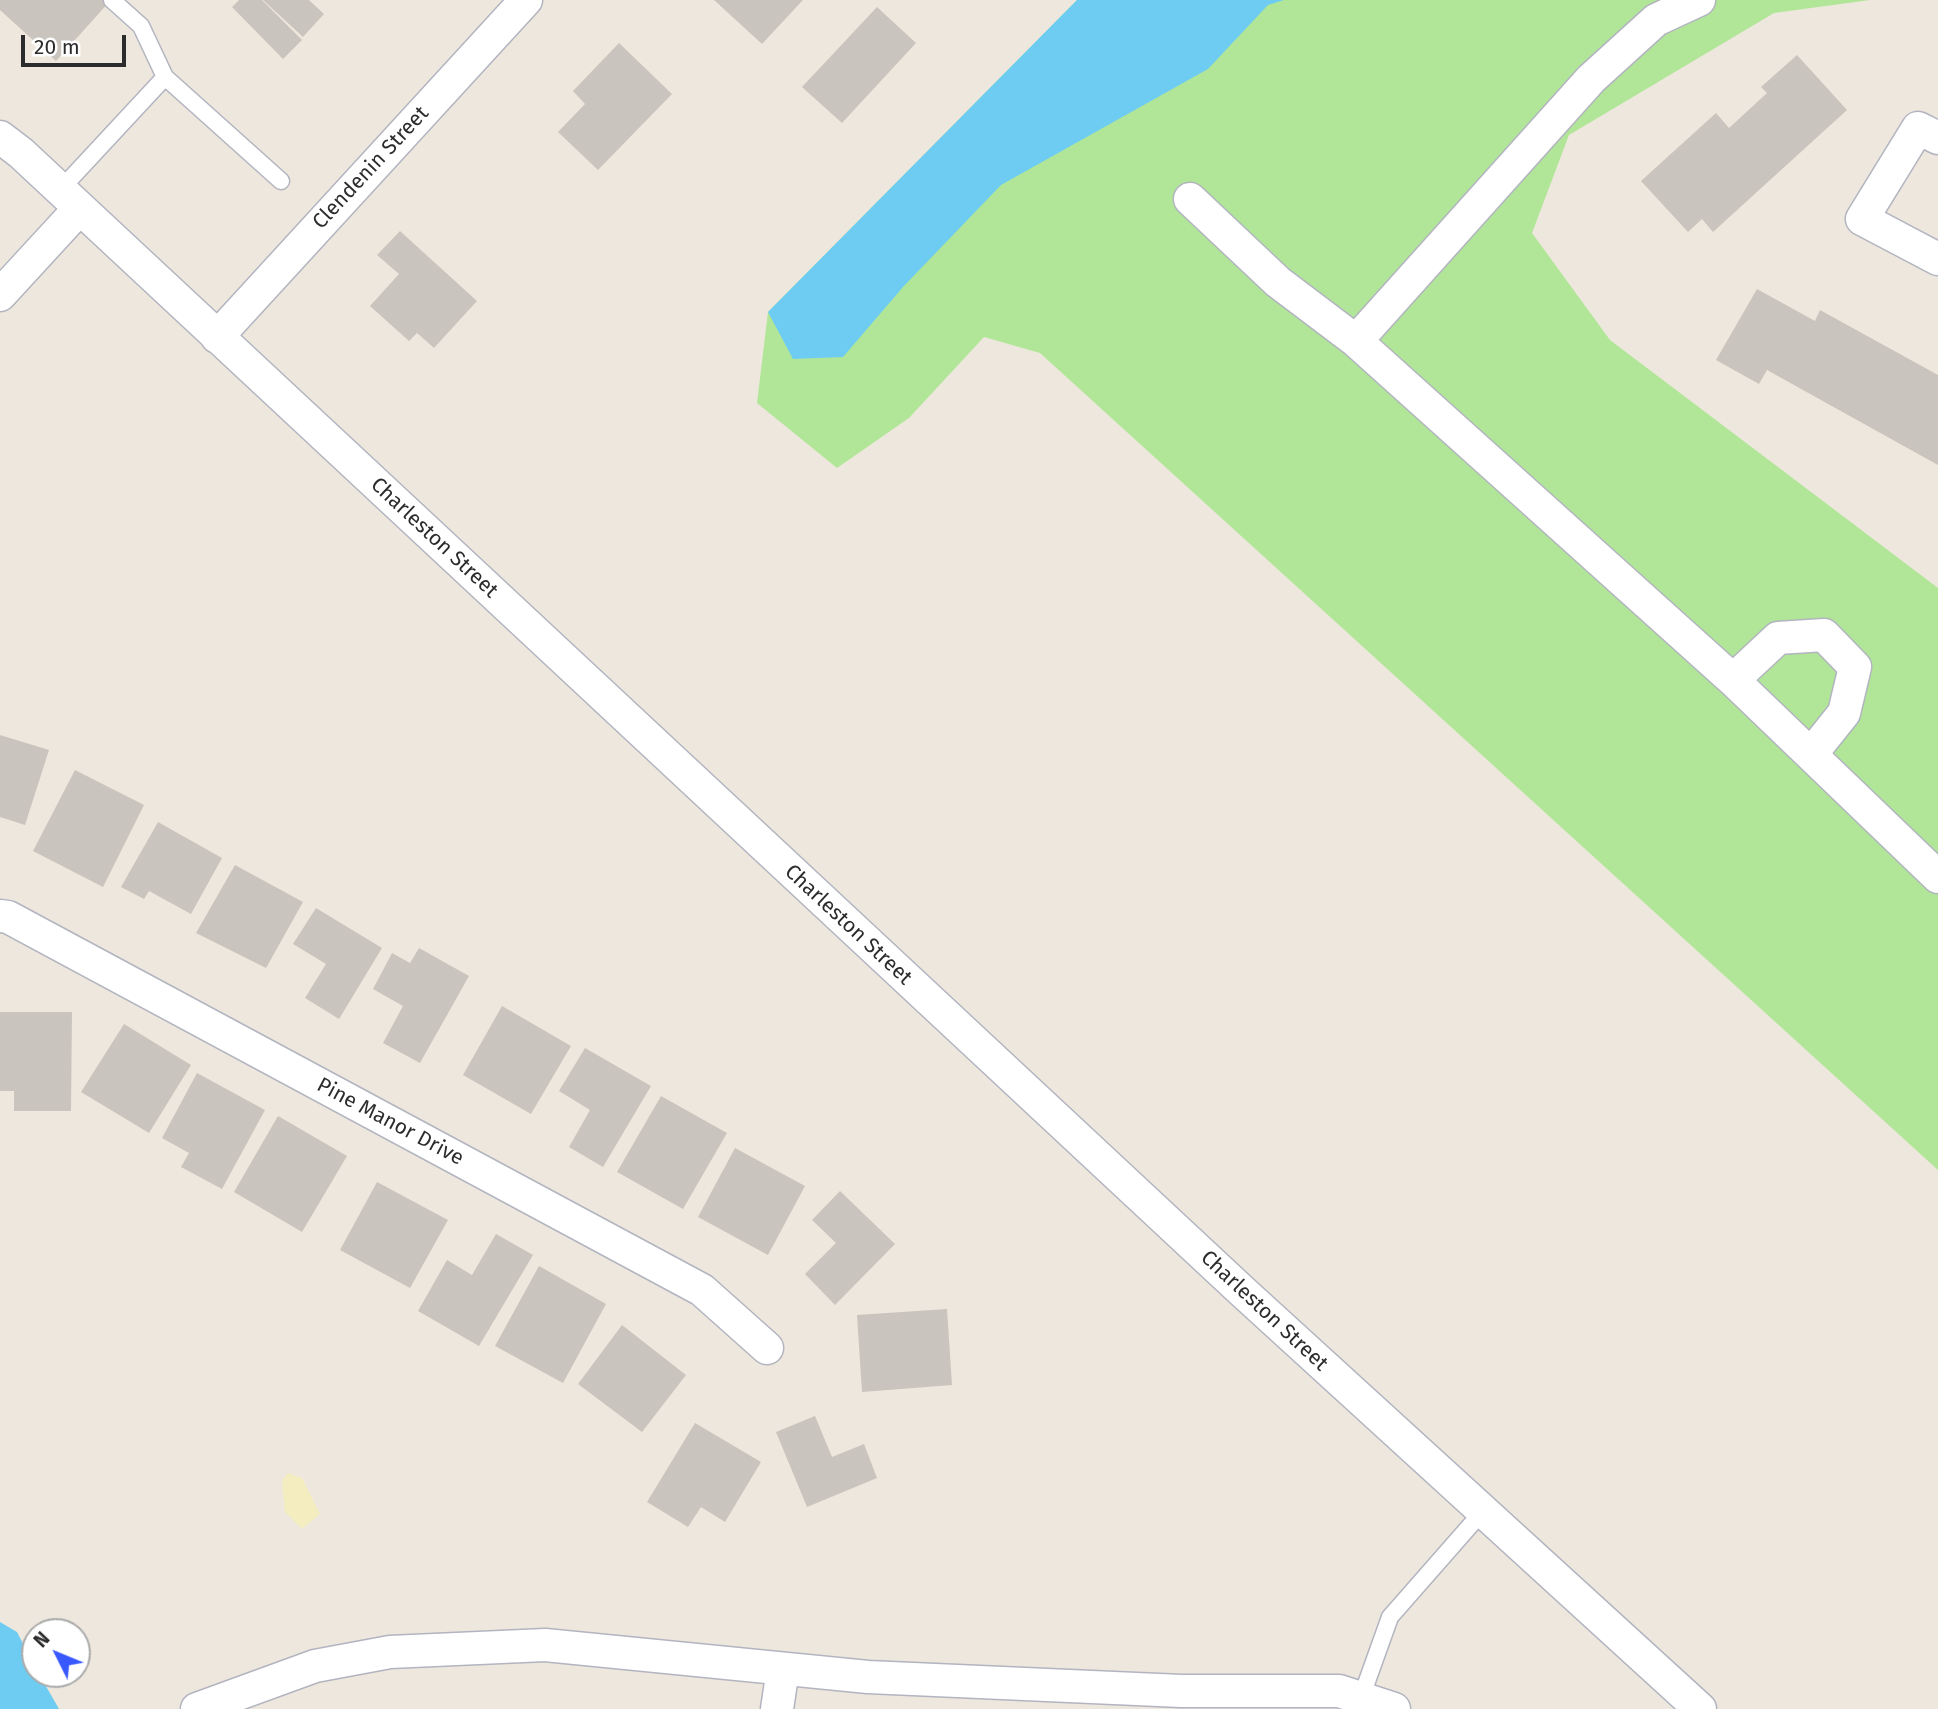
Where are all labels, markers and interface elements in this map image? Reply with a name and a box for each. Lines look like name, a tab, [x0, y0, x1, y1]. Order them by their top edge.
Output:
scale bar	[24, 21, 130, 65]
text: 20 m	[34, 34, 80, 60]
street label: Clendenin Street	[308, 101, 434, 235]
street label: Charleston Street	[365, 472, 503, 604]
street label: Charleston Street	[779, 859, 917, 991]
street label: Pine Manor Drive	[312, 1073, 468, 1171]
street label: Charleston Street	[1195, 1245, 1333, 1377]
north arrow	[21, 1618, 91, 1688]
text: N	[29, 1627, 54, 1652]

